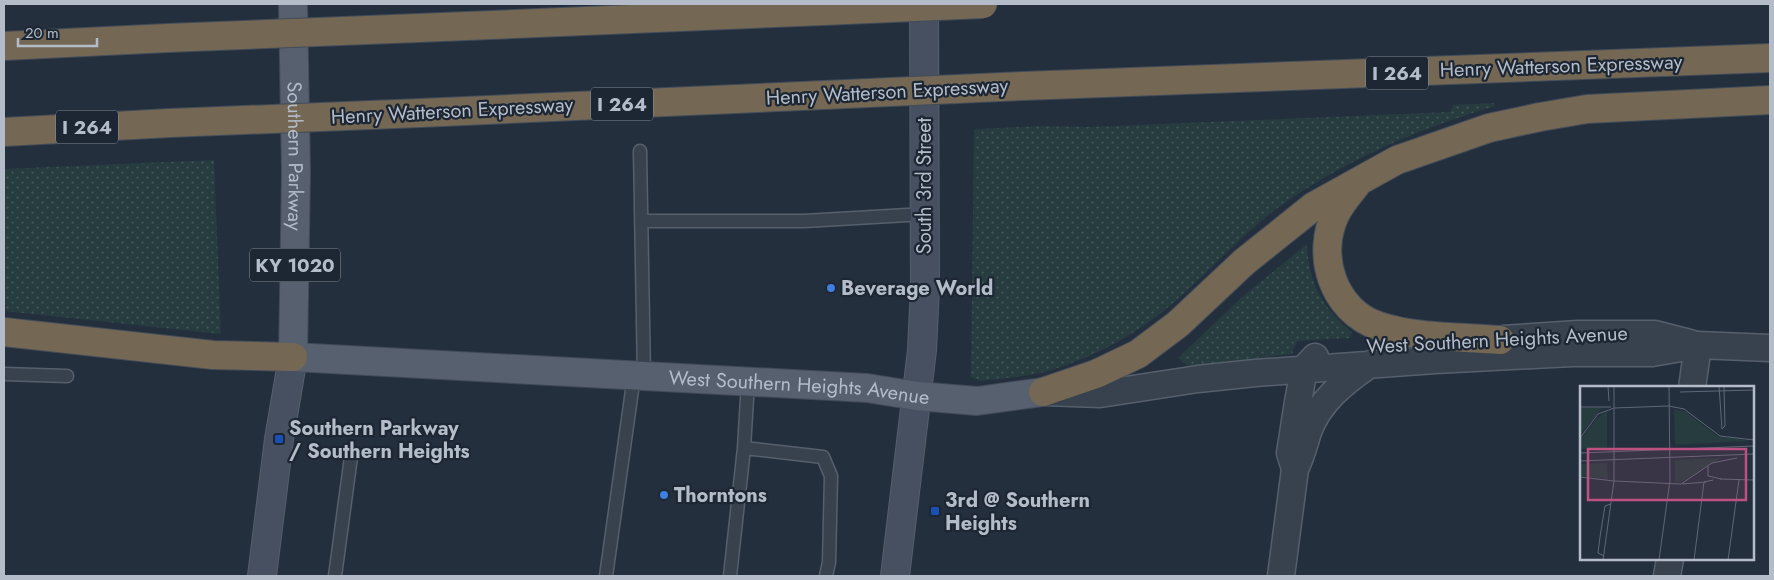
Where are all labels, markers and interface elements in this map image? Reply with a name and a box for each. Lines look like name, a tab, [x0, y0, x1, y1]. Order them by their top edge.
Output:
scale bar	[18, 15, 96, 47]
text: 20 m	[25, 22, 59, 44]
street label: Henry Watterson Expressway	[1439, 47, 1683, 85]
road number: I 264	[1366, 56, 1428, 90]
street label: Henry Watterson Expressway	[765, 71, 1009, 113]
street label: Southern Parkway	[280, 81, 311, 231]
road number: I 264	[591, 88, 653, 120]
street label: Henry Watterson Expressway	[330, 90, 574, 132]
road number: I 264	[56, 110, 118, 144]
street label: South 3rd Street	[910, 118, 939, 254]
road number: KY 1020	[250, 248, 340, 282]
place label: Beverage World	[841, 274, 993, 303]
marker: Beverage World	[825, 282, 837, 294]
street label: West Southern Heights Avenue	[1366, 319, 1628, 361]
street label: West Southern Heights Avenue	[668, 363, 930, 411]
inset map	[1580, 386, 1754, 560]
place label: Southern Parkway / Southern Heights	[289, 414, 470, 466]
marker: Southern Parkway / Southern Heights	[273, 433, 285, 445]
place label: Thorntons	[674, 481, 767, 510]
place label: 3rd @ Southern Heights	[945, 486, 1090, 538]
marker: Thorntons	[658, 489, 670, 501]
marker: 3rd @ Southern Heights	[929, 505, 941, 517]

